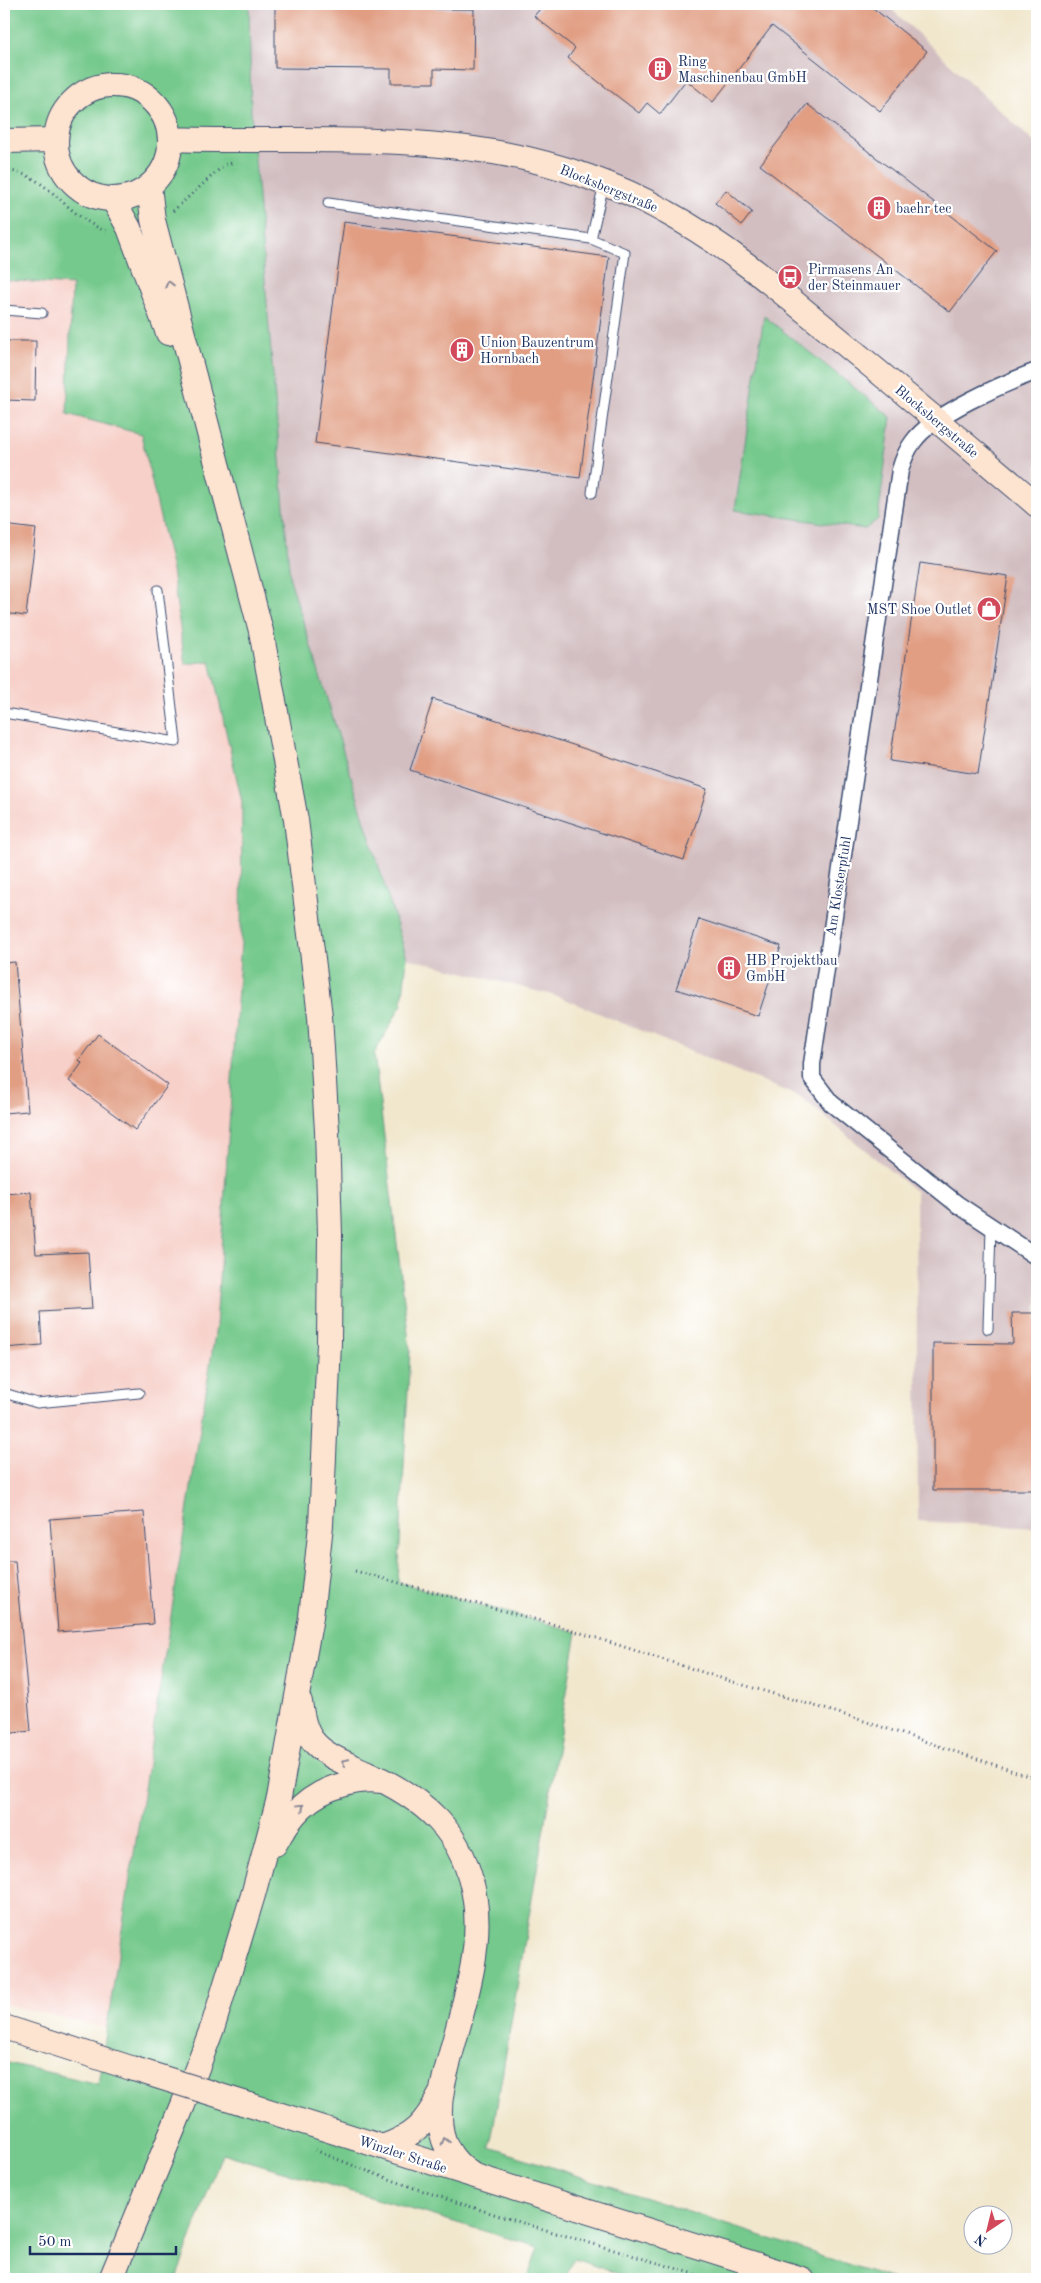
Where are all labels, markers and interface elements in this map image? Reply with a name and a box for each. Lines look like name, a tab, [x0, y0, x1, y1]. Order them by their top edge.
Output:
place label: Ring Maschinenbau GmbH	[678, 55, 807, 85]
building icon: Ring Maschinenbau GmbH	[647, 56, 673, 82]
street label: Blocksbergstraße	[558, 163, 660, 215]
building icon: baehr tec	[866, 195, 892, 221]
place label: baehr tec	[896, 202, 951, 216]
place label: Pirmasens An der Steinmauer	[808, 263, 901, 293]
bus stop icon: Pirmasens An der Steinmauer	[777, 264, 803, 290]
one-way arrow	[164, 279, 175, 288]
place label: Union Bauzentrum Hornbach	[480, 336, 594, 366]
building icon: Union Bauzentrum Hornbach	[449, 337, 475, 363]
street label: Blocksbergstraße	[892, 383, 981, 461]
shop icon: MST Shoe Outlet	[976, 596, 1002, 622]
place label: MST Shoe Outlet	[867, 603, 972, 617]
street label: Am Klosterpfuhl	[824, 835, 854, 937]
place label: HB Projektbau GmbH	[746, 954, 838, 984]
building icon: HB Projektbau GmbH	[716, 955, 742, 981]
one-way arrow	[341, 1758, 350, 1768]
one-way arrow	[295, 1804, 304, 1813]
street label: Winzler Straße	[357, 2134, 448, 2176]
one-way arrow	[441, 2138, 451, 2146]
north arrow	[964, 2206, 1014, 2256]
scale bar	[30, 2223, 176, 2255]
text: N	[972, 2231, 990, 2249]
text: 50 m	[38, 2235, 72, 2250]

